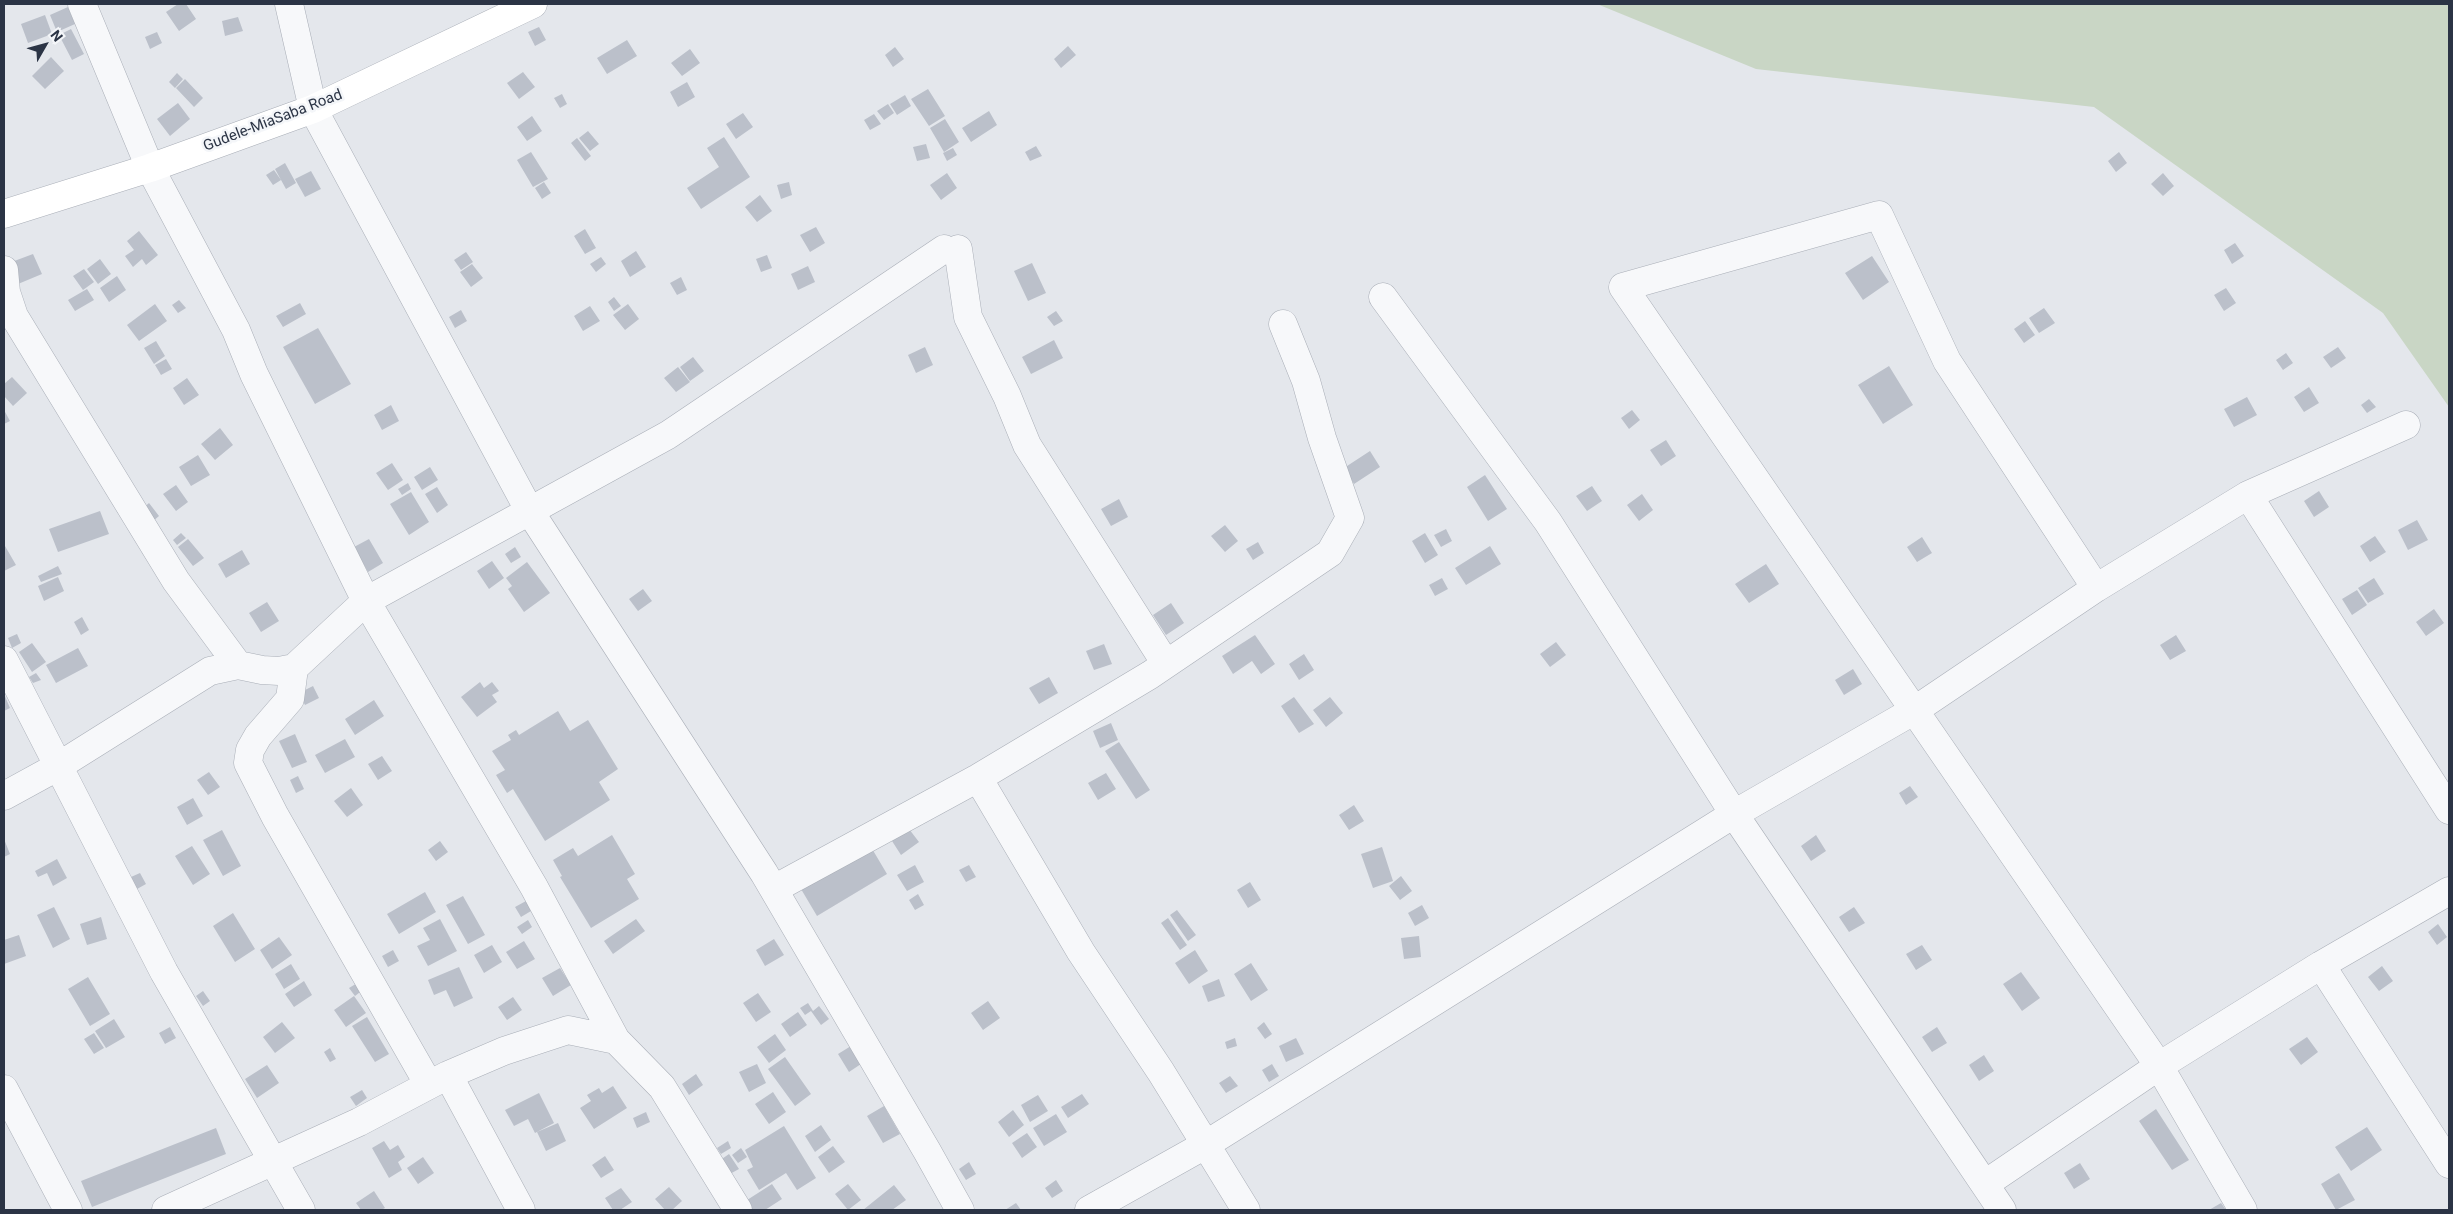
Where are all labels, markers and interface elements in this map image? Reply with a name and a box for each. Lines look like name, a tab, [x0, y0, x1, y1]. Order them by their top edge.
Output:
north arrow	[20, 20, 70, 70]
text: N	[47, 27, 66, 45]
street label: Gudele-MiaSaba Road	[201, 86, 345, 156]

